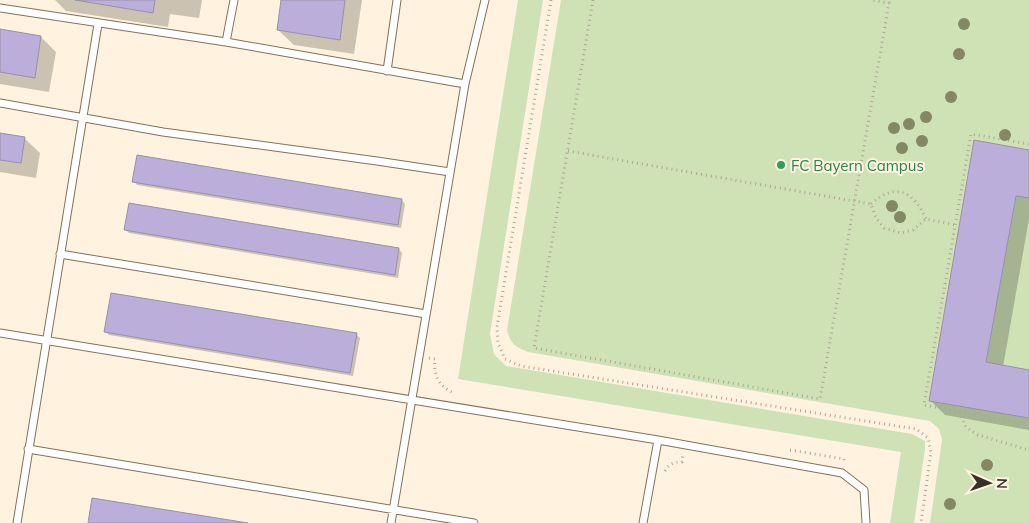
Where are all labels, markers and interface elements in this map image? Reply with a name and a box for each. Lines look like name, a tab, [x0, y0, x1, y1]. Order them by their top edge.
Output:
place label: FC Bayern Campus	[791, 156, 924, 175]
marker: FC Bayern Campus	[775, 159, 787, 171]
north arrow	[964, 458, 1014, 508]
text: N	[993, 478, 1011, 489]

